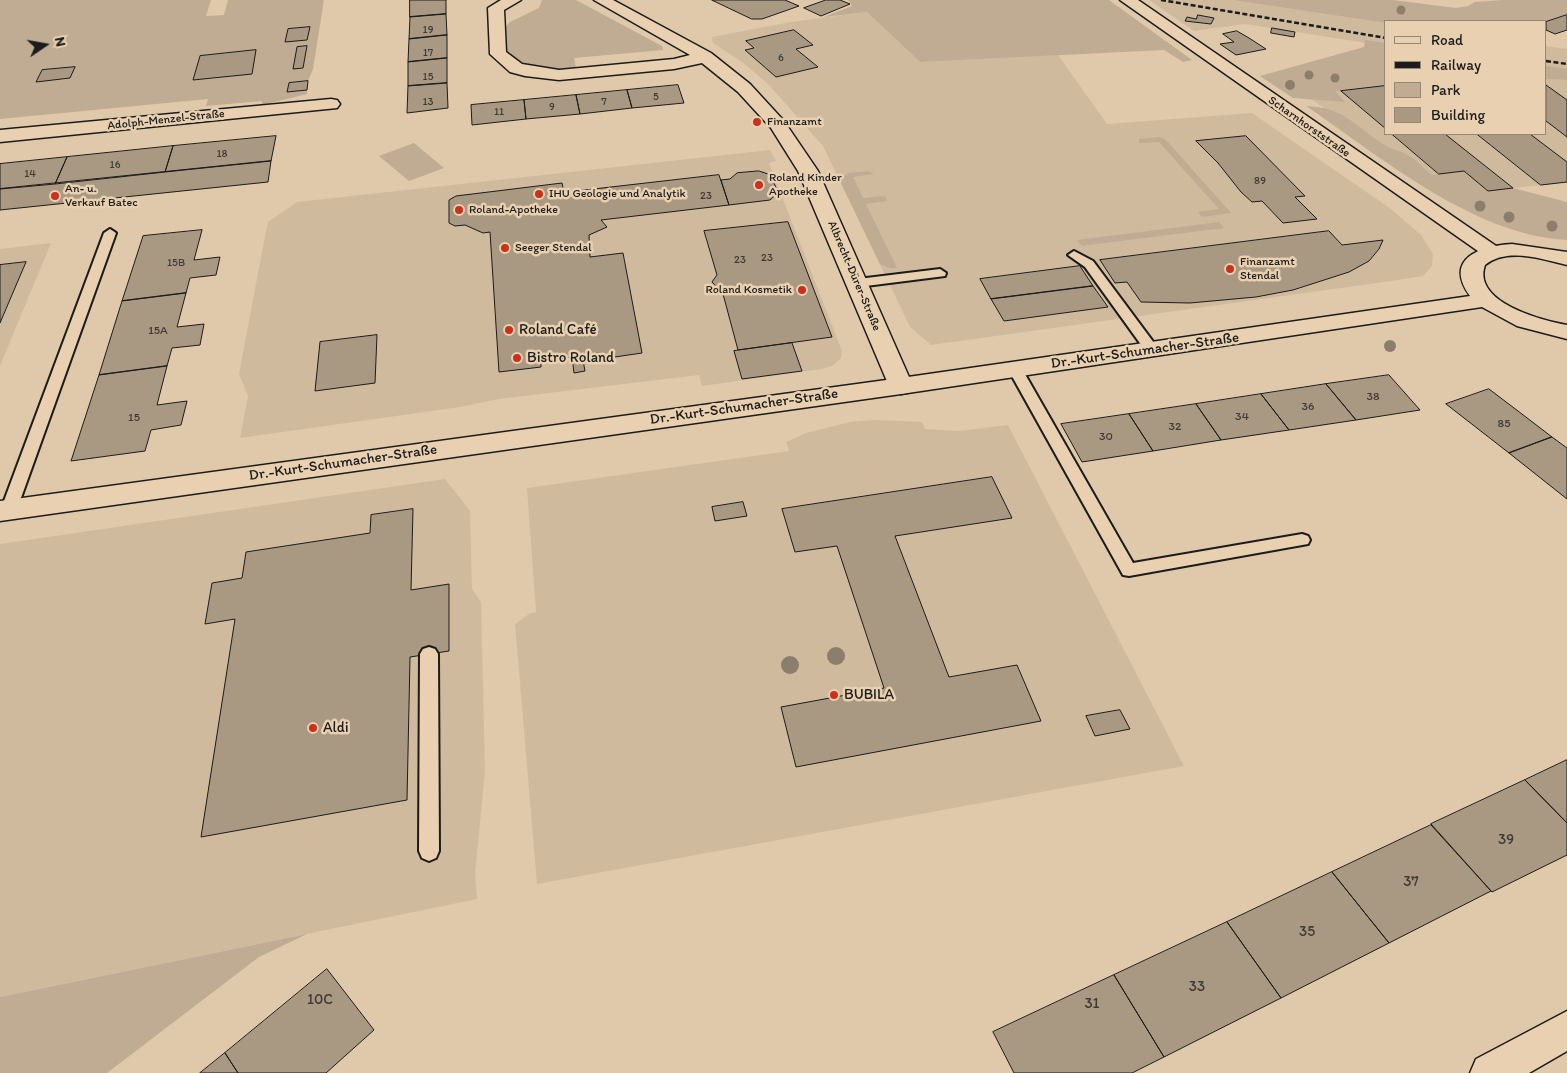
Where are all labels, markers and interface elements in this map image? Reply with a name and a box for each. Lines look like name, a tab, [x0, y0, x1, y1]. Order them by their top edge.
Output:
north arrow	[20, 20, 70, 70]
legend	[1384, 20, 1547, 135]
house number: 19	[423, 23, 433, 37]
text: Road	[1431, 31, 1463, 49]
text: N	[51, 35, 69, 48]
house number: 17	[423, 46, 433, 60]
house number: 6	[778, 51, 784, 65]
text: Railway	[1431, 56, 1481, 74]
house number: 15	[423, 70, 433, 84]
text: Park	[1431, 81, 1461, 99]
house number: 5	[653, 90, 659, 104]
street label: Scharnhorststraße	[1265, 93, 1353, 161]
house number: 13	[422, 95, 434, 109]
house number: 7	[601, 95, 607, 109]
house number: 9	[549, 100, 555, 114]
house number: 11	[494, 105, 504, 119]
text: Building	[1431, 106, 1485, 124]
street label: Adolph-Menzel-Straße	[107, 107, 225, 133]
place label: Finanzamt	[767, 115, 822, 129]
marker: Finanzamt	[751, 116, 763, 128]
house number: 18	[216, 147, 228, 161]
house number: 16	[110, 158, 120, 172]
house number: 14	[24, 167, 36, 181]
place label: Roland Kinder Apotheke	[769, 171, 842, 199]
house number: 89	[1254, 174, 1266, 188]
marker: Roland Kinder Apotheke	[753, 179, 765, 191]
place label: An- u. Verkauf Batec	[65, 182, 138, 210]
place label: IHU Geologie und Analytik	[549, 187, 686, 201]
marker: IHU Geologie und Analytik	[533, 188, 545, 200]
house number: 23	[700, 189, 712, 203]
marker: An- u. Verkauf Batec	[49, 190, 61, 202]
place label: Roland-Apotheke	[469, 203, 558, 217]
marker: Roland-Apotheke	[453, 204, 465, 216]
street label: Albrecht-Dürer-Straße	[824, 219, 884, 333]
place label: Seeger Stendal	[515, 241, 592, 255]
marker: Seeger Stendal	[499, 242, 511, 254]
house number: 23	[761, 251, 773, 265]
house number: 23	[734, 253, 746, 267]
place label: Finanzamt Stendal	[1240, 255, 1295, 283]
house number: 15B	[167, 256, 185, 270]
marker: Finanzamt Stendal	[1224, 263, 1236, 275]
place label: Roland Kosmetik	[706, 283, 792, 297]
marker: Roland Kosmetik	[796, 284, 808, 296]
place label: Roland Café	[519, 321, 597, 339]
house number: 15A	[148, 324, 168, 338]
marker: Roland Café	[503, 324, 515, 336]
street label: Dr.-Kurt-Schumacher-Straße	[1050, 329, 1240, 373]
place label: Bistro Roland	[527, 349, 614, 367]
marker: Bistro Roland	[511, 352, 523, 364]
street label: Dr.-Kurt-Schumacher-Straße	[649, 385, 839, 429]
house number: 38	[1366, 390, 1380, 404]
house number: 36	[1302, 400, 1314, 414]
house number: 34	[1235, 410, 1249, 424]
house number: 15	[128, 411, 140, 425]
house number: 85	[1498, 417, 1510, 431]
house number: 32	[1169, 420, 1181, 434]
house number: 30	[1099, 430, 1113, 444]
street label: Dr.-Kurt-Schumacher-Straße	[248, 441, 438, 485]
place label: BUBILA	[844, 686, 894, 704]
marker: BUBILA	[828, 689, 840, 701]
place label: Aldi	[323, 719, 349, 737]
marker: Aldi	[307, 722, 319, 734]
house number: 39	[1498, 831, 1514, 849]
house number: 37	[1403, 873, 1419, 891]
house number: 35	[1299, 923, 1315, 941]
house number: 33	[1189, 978, 1205, 996]
house number: 10C	[307, 991, 333, 1009]
house number: 31	[1084, 995, 1100, 1013]

